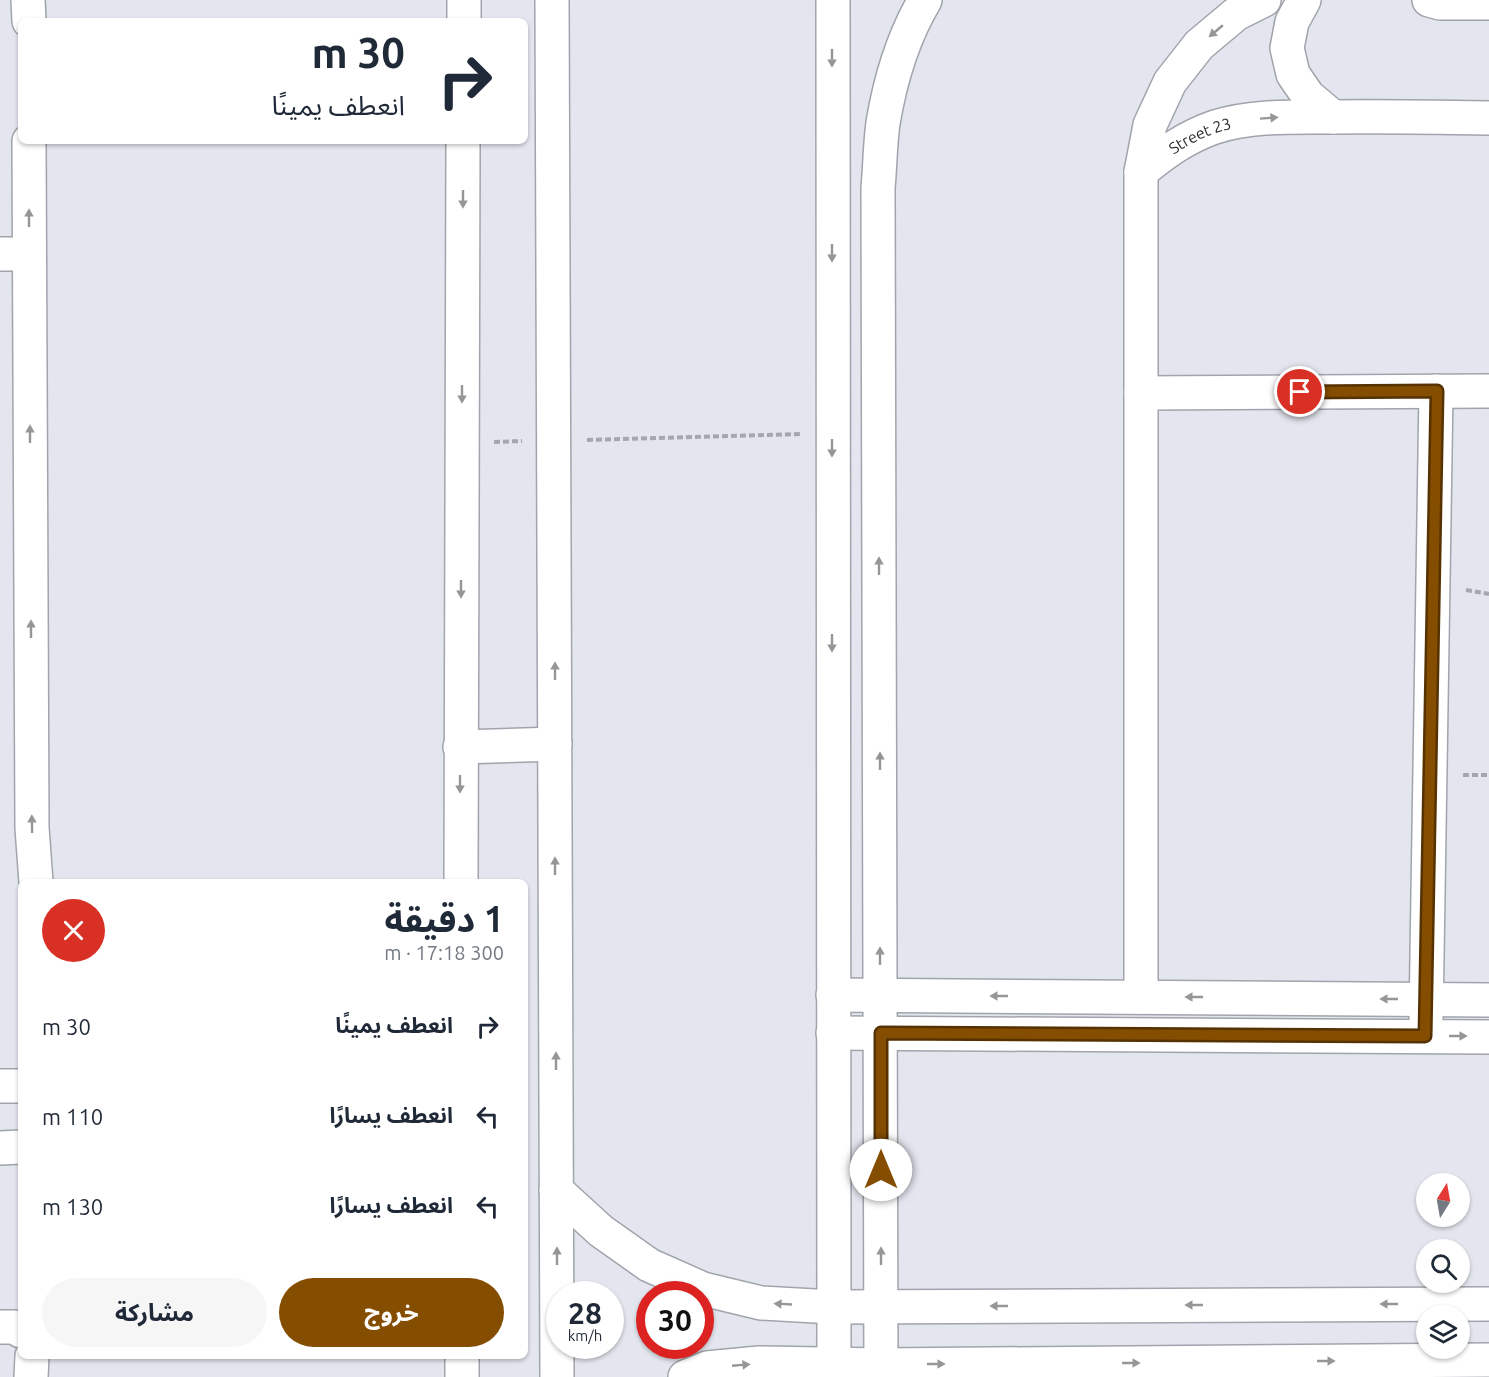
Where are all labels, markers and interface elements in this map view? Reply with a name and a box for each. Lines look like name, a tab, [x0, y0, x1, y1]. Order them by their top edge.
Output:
one-way arrow	[1208, 25, 1223, 37]
text: 30 m	[311, 29, 405, 76]
icon: right	[426, 42, 504, 120]
one-way arrow	[827, 49, 837, 68]
text: انعطف يمينًا	[271, 90, 405, 120]
one-way arrow	[1260, 113, 1279, 123]
street label: Street 23	[1165, 114, 1233, 157]
one-way arrow	[458, 190, 468, 209]
one-way arrow	[24, 208, 34, 227]
one-way arrow	[827, 244, 837, 263]
pin	[1274, 366, 1325, 417]
icon: arrive	[1283, 375, 1316, 408]
one-way arrow	[457, 385, 467, 404]
one-way arrow	[25, 424, 35, 443]
one-way arrow	[827, 439, 837, 458]
one-way arrow	[874, 556, 884, 575]
one-way arrow	[456, 580, 466, 599]
one-way arrow	[26, 619, 36, 638]
one-way arrow	[827, 634, 837, 653]
one-way arrow	[550, 661, 560, 680]
one-way arrow	[875, 751, 885, 770]
one-way arrow	[456, 775, 465, 794]
one-way arrow	[28, 814, 37, 833]
one-way arrow	[551, 856, 560, 875]
text: 1 دقيقة	[385, 898, 504, 939]
button: close	[42, 899, 105, 962]
text: 300 m · 17:18	[384, 941, 504, 964]
one-way arrow	[875, 946, 885, 965]
one-way arrow	[989, 991, 1008, 1001]
one-way arrow	[1184, 992, 1203, 1002]
one-way arrow	[1379, 994, 1398, 1004]
icon: right	[471, 1010, 504, 1043]
text: انعطف يمينًا	[335, 1012, 453, 1037]
text: 30 m	[42, 1014, 91, 1039]
one-way arrow	[1449, 1031, 1468, 1041]
one-way arrow	[551, 1051, 561, 1070]
icon: left	[471, 1100, 504, 1133]
text: انعطف يسارًا	[330, 1102, 453, 1127]
text: 110 m	[42, 1104, 103, 1129]
position arrow	[849, 1138, 913, 1202]
north arrow	[1416, 1173, 1470, 1227]
map controls	[1416, 1173, 1470, 1359]
icon: left	[471, 1190, 504, 1223]
text: انعطف يسارًا	[330, 1192, 453, 1217]
text: 130 m	[42, 1194, 103, 1219]
button: search	[1416, 1239, 1470, 1293]
one-way arrow	[552, 1246, 562, 1265]
one-way arrow	[876, 1246, 886, 1265]
button: مشاركة	[42, 1278, 267, 1347]
button: خروج	[279, 1278, 504, 1347]
speed limit sign: 30	[636, 1281, 714, 1359]
text: 28	[568, 1296, 602, 1330]
one-way arrow	[773, 1299, 792, 1309]
one-way arrow	[1379, 1299, 1398, 1309]
one-way arrow	[1184, 1300, 1203, 1310]
one-way arrow	[989, 1301, 1008, 1311]
button: layers	[1416, 1305, 1470, 1359]
text: km/h	[568, 1327, 602, 1344]
one-way arrow	[1317, 1356, 1336, 1366]
one-way arrow	[1122, 1358, 1141, 1368]
one-way arrow	[927, 1359, 946, 1369]
one-way arrow	[732, 1360, 751, 1370]

